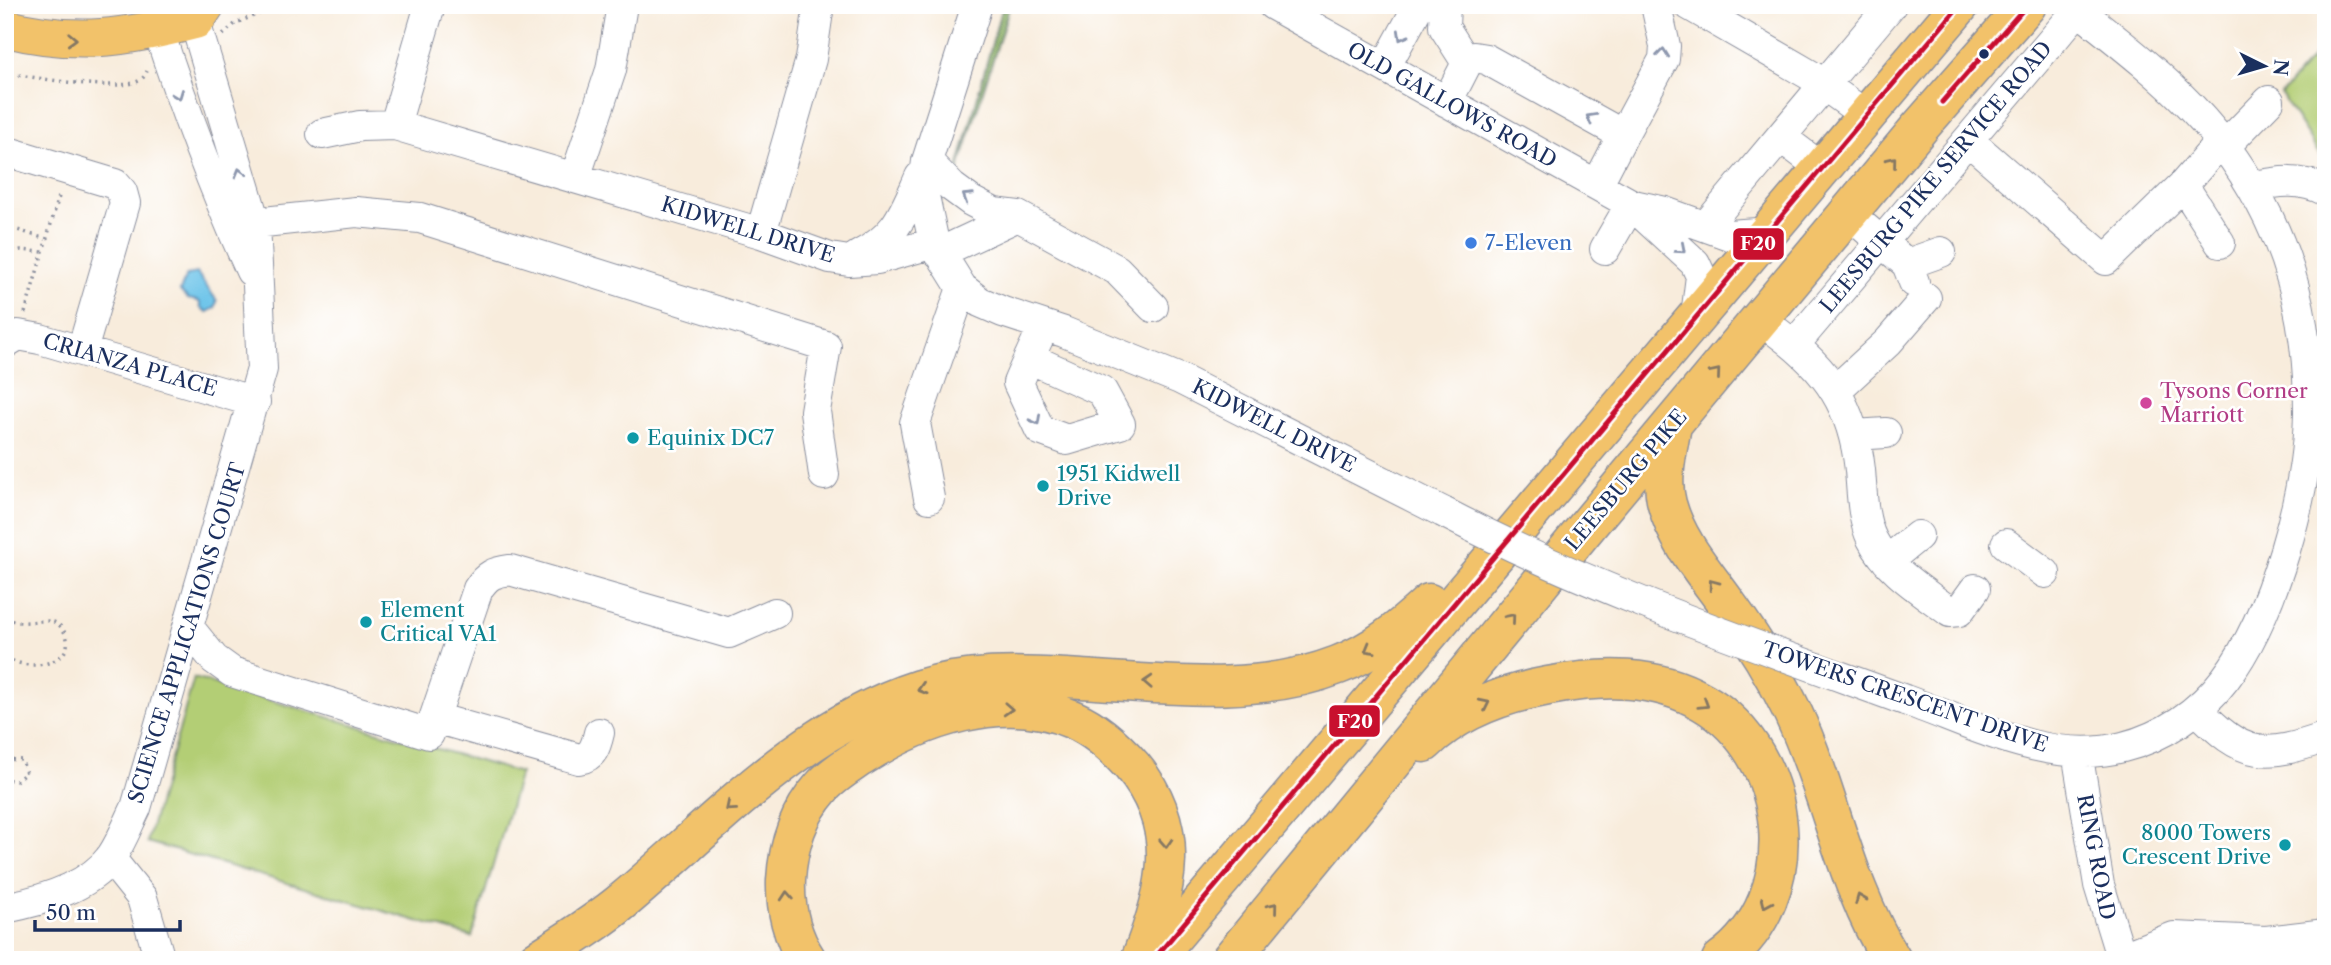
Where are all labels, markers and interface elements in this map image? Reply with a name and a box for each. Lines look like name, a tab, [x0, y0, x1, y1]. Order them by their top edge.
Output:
one-way arrow	[1397, 29, 1410, 42]
one-way arrow	[67, 32, 78, 47]
north arrow	[2230, 32, 2300, 102]
street label: LEESBURG PIKE SERVICE ROAD	[1815, 36, 2057, 318]
street label: OLD GALLOWS ROAD	[1343, 37, 1561, 173]
one-way arrow	[1655, 47, 1670, 58]
unlabelled marker	[1977, 47, 1991, 61]
text: N	[2268, 58, 2293, 77]
one-way arrow	[170, 88, 184, 100]
one-way arrow	[1586, 113, 1598, 126]
one-way arrow	[1884, 157, 1897, 169]
one-way arrow	[234, 167, 249, 179]
street label: KIDWELL DRIVE	[658, 191, 838, 268]
one-way arrow	[962, 193, 975, 206]
line badge: F20	[1732, 227, 1785, 261]
place label: 7-Eleven	[1485, 230, 1572, 255]
text: F20	[1740, 232, 1776, 255]
marker: 7-Eleven	[1463, 235, 1479, 251]
one-way arrow	[1673, 241, 1686, 253]
street label: CRIANZA PLACE	[40, 328, 220, 401]
one-way arrow	[1708, 368, 1720, 381]
street label: KIDWELL DRIVE	[1188, 373, 1360, 478]
place label: Tysons Corner Marriott	[2160, 378, 2308, 427]
marker: Tysons Corner Marriott	[2138, 395, 2154, 411]
street label: LEESBURG PIKE	[1559, 404, 1692, 555]
one-way arrow	[1028, 412, 1042, 425]
place label: Equinix DC7	[647, 425, 775, 450]
marker: Equinix DC7	[625, 430, 641, 446]
street label: SCIENCE APPLICATIONS COURT	[123, 459, 250, 806]
place label: 1951 Kidwell Drive	[1057, 461, 1180, 510]
marker: 1951 Kidwell Drive	[1035, 478, 1051, 494]
one-way arrow	[1708, 580, 1721, 592]
place label: Element Critical VA1	[380, 597, 497, 646]
one-way arrow	[1503, 613, 1515, 626]
marker: Element Critical VA1	[358, 614, 374, 630]
street label: TOWERS CRESCENT DRIVE	[1759, 636, 2051, 757]
one-way arrow	[1363, 641, 1376, 654]
one-way arrow	[1142, 675, 1153, 690]
one-way arrow	[916, 681, 929, 695]
one-way arrow	[1696, 696, 1709, 709]
one-way arrow	[1478, 699, 1491, 713]
one-way arrow	[1003, 701, 1014, 716]
line badge: F20	[1328, 704, 1381, 738]
text: F20	[1337, 710, 1373, 733]
street label: RING ROAD	[2072, 792, 2121, 922]
one-way arrow	[726, 799, 739, 811]
place label: 8000 Towers Crescent Drive	[2122, 820, 2271, 869]
one-way arrow	[1158, 837, 1173, 848]
marker: 8000 Towers Crescent Drive	[2277, 837, 2293, 853]
scale bar	[35, 888, 180, 932]
one-way arrow	[780, 890, 795, 901]
one-way arrow	[1854, 894, 1868, 907]
one-way arrow	[1760, 896, 1774, 908]
text: 50 m	[46, 900, 96, 925]
one-way arrow	[1264, 902, 1277, 914]

